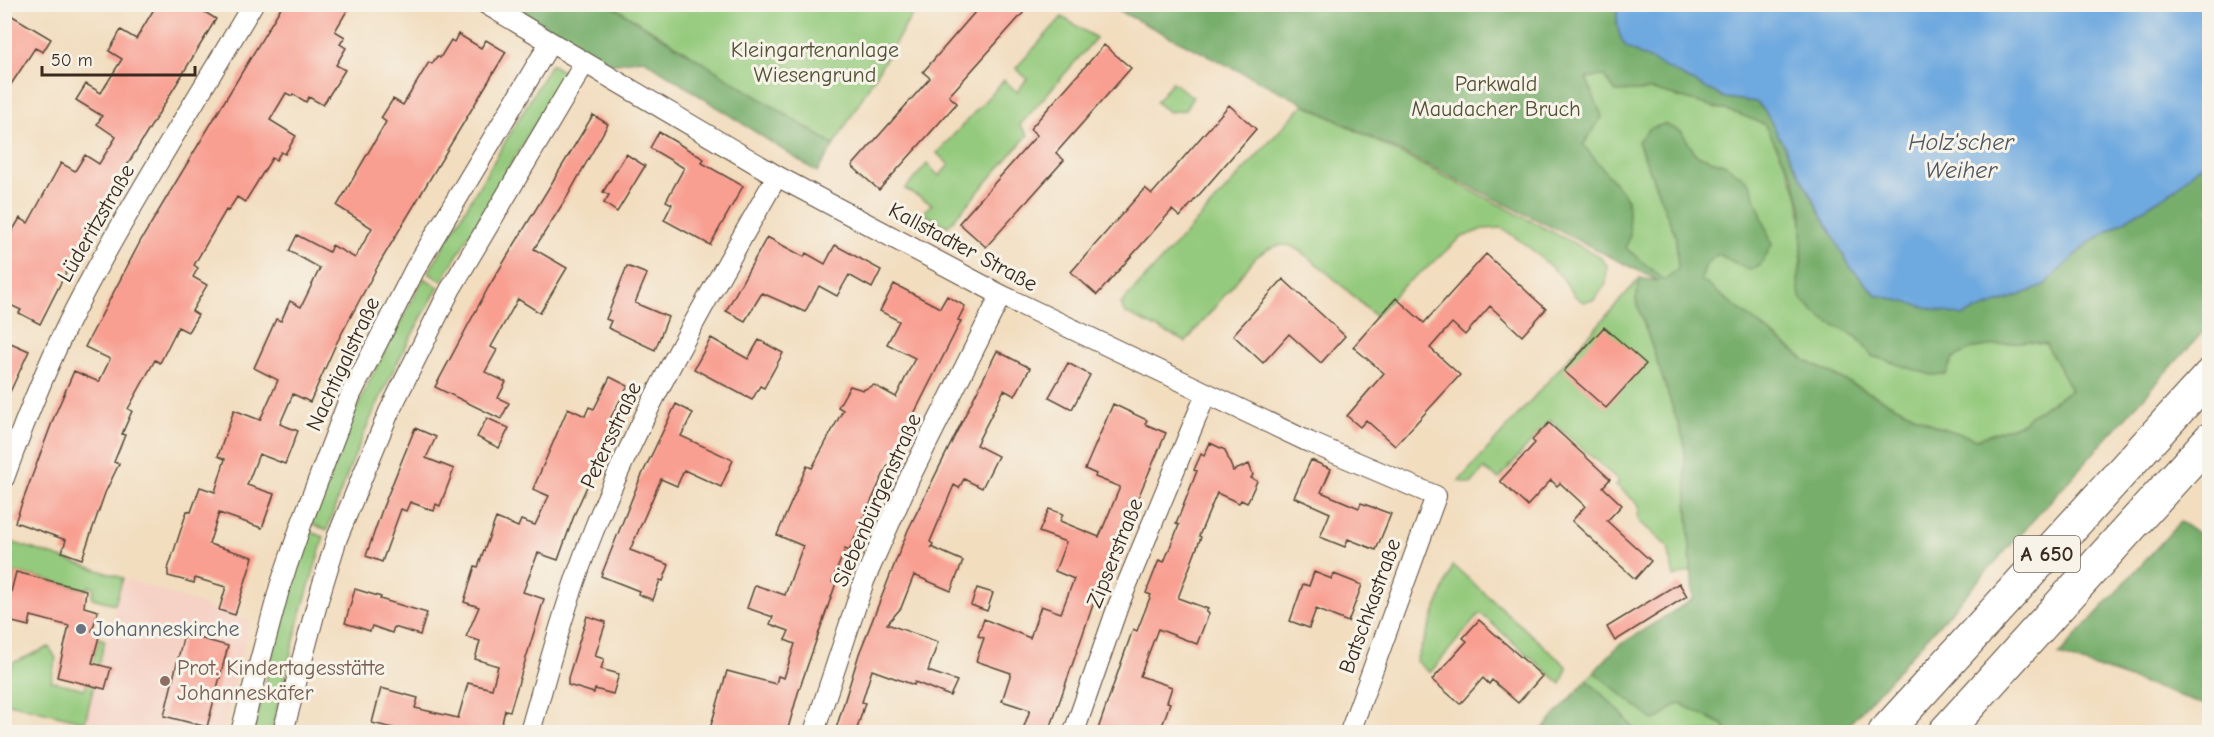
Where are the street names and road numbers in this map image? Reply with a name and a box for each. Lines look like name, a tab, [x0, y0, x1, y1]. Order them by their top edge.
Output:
street label: Lüderitzstraße	[52, 159, 140, 287]
street label: Kallstadter Straße	[884, 197, 1042, 297]
street label: Nachtigalstraße	[301, 293, 385, 435]
street label: Petersstraße	[575, 378, 647, 492]
street label: Siebenbürgenstraße	[827, 409, 927, 591]
street label: Zipserstraße	[1081, 494, 1149, 612]
street label: Batschkastraße	[1333, 535, 1407, 677]
road number: A 650	[2014, 536, 2080, 572]

